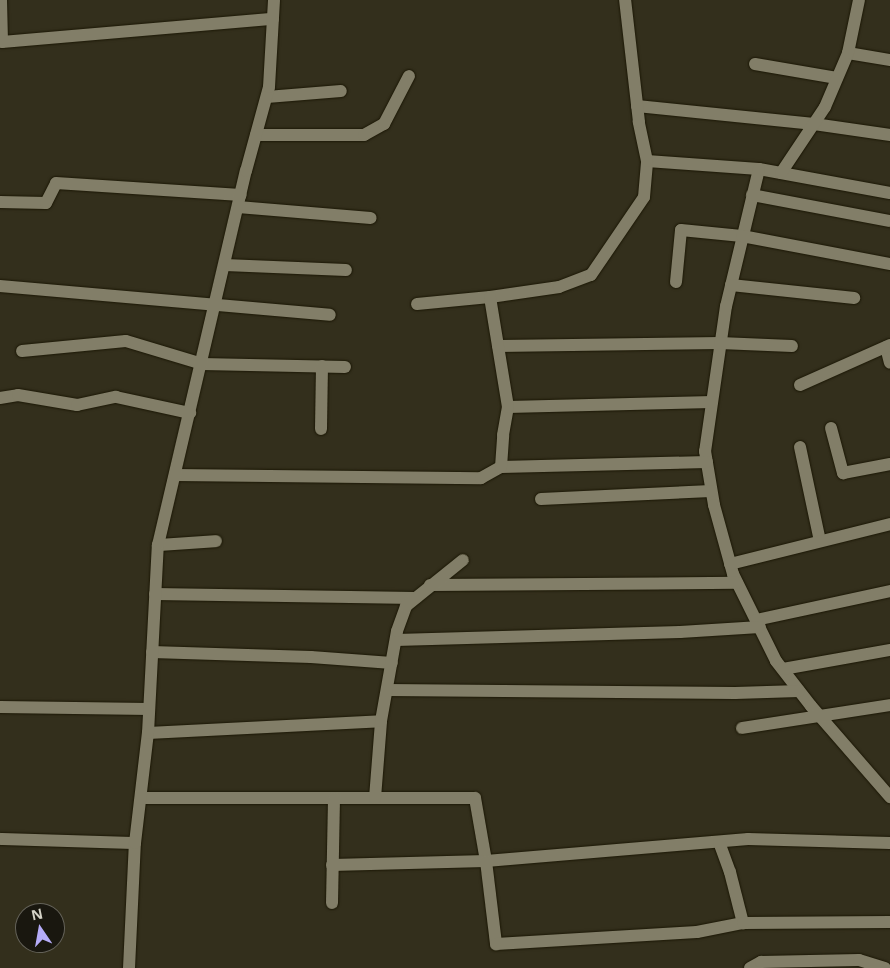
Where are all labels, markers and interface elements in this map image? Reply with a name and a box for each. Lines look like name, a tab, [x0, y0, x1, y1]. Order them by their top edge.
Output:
north arrow	[15, 903, 65, 953]
text: N	[29, 903, 45, 924]

